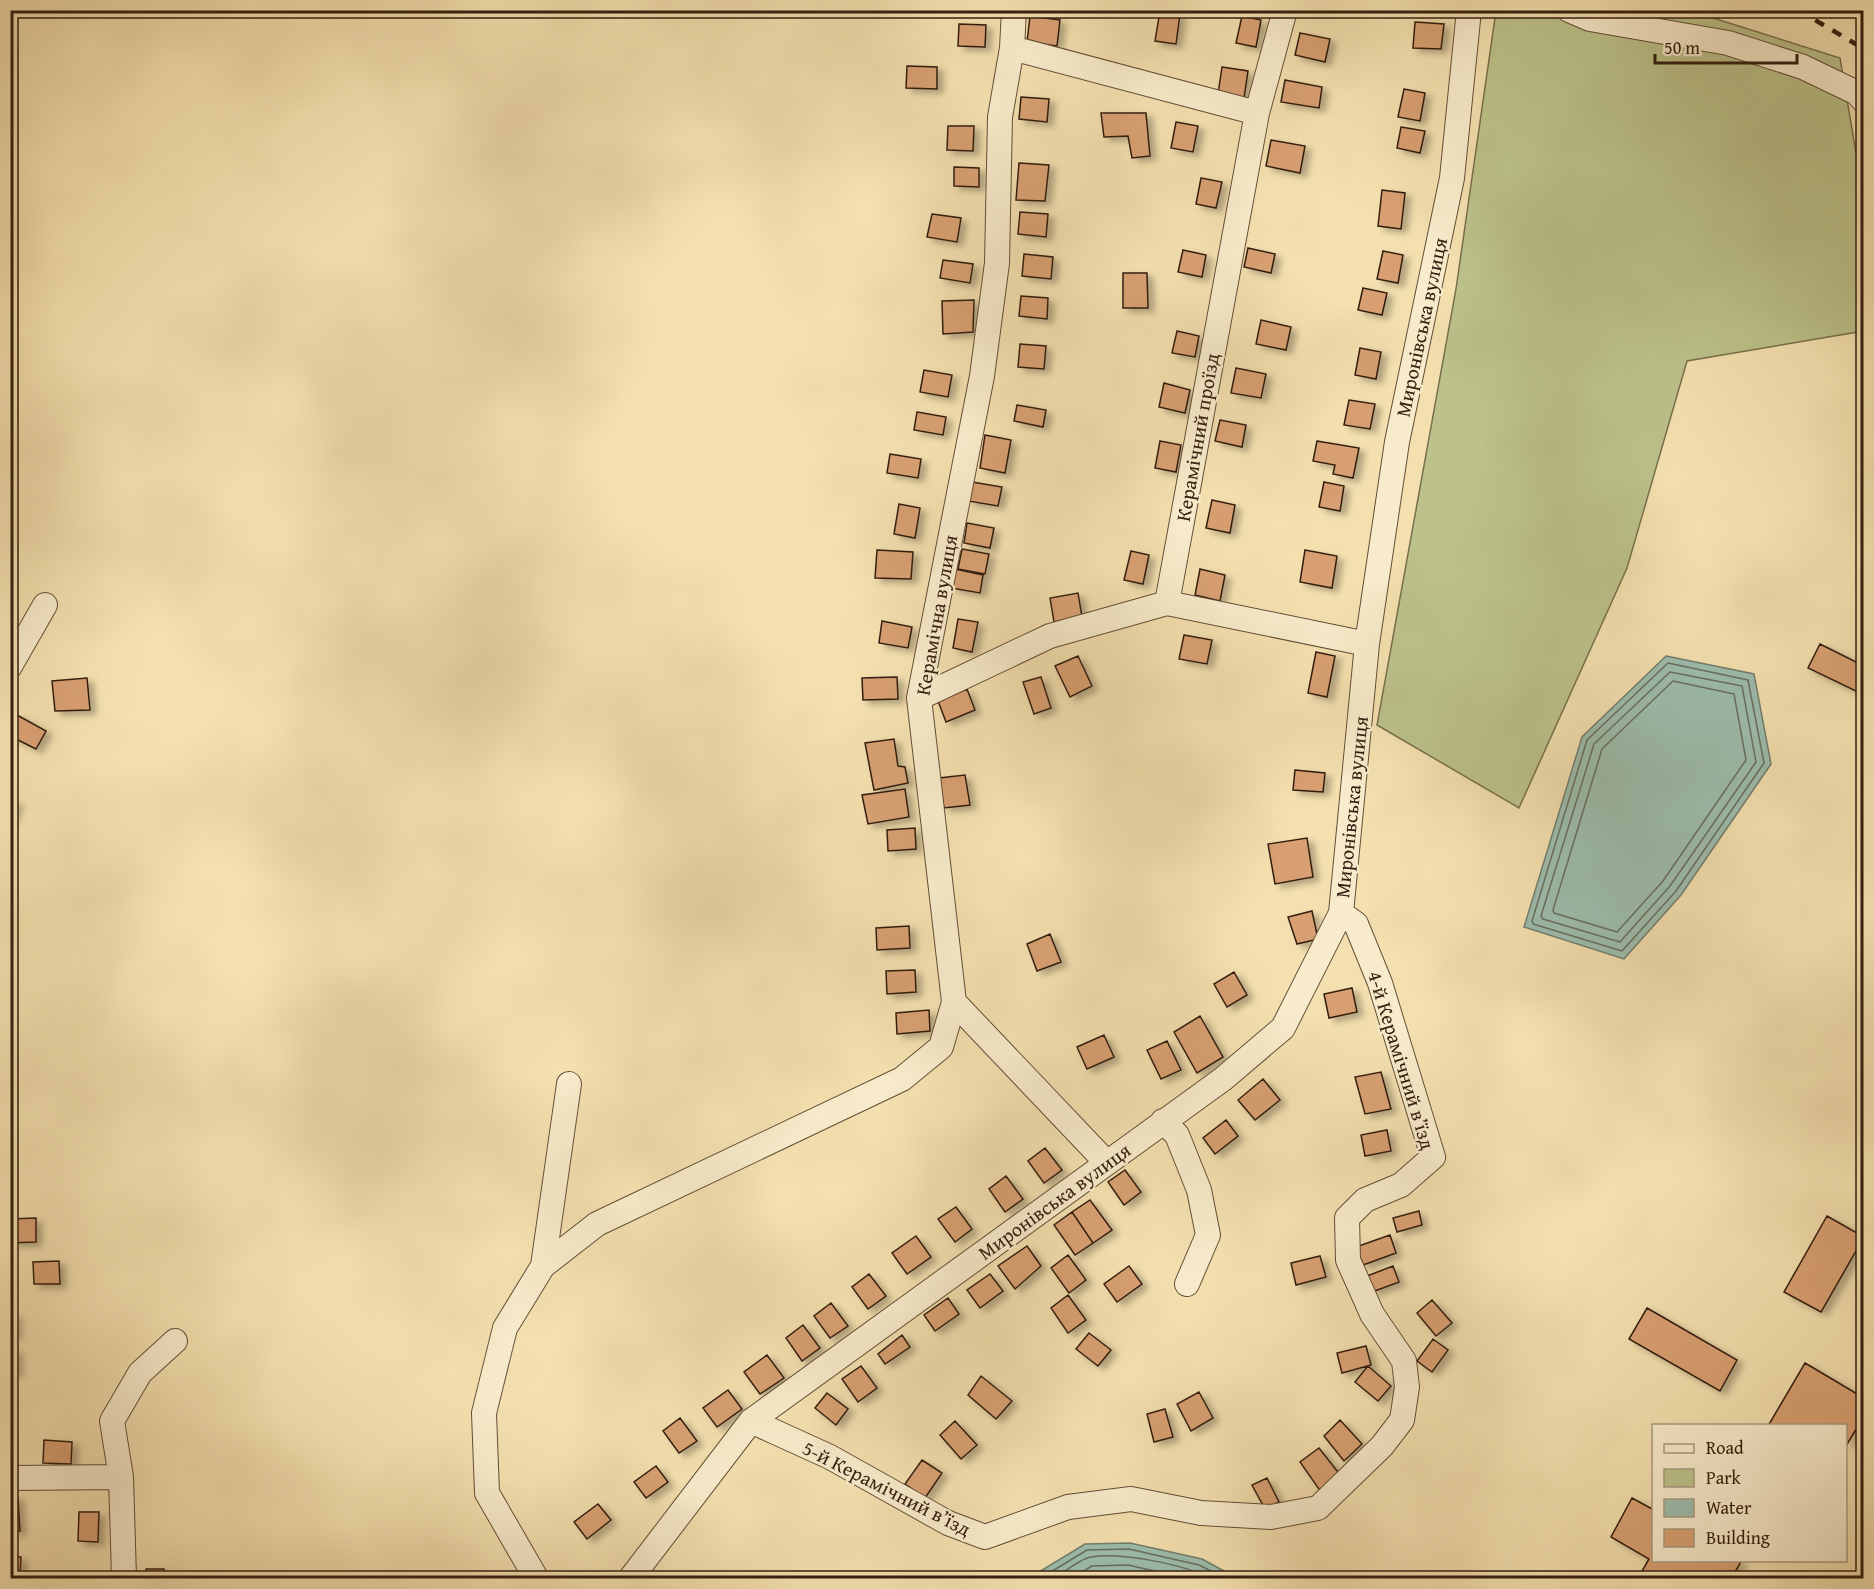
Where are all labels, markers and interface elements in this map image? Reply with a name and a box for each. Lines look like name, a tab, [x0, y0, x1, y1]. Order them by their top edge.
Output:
scale bar	[1655, 27, 1798, 65]
text: 50 m	[1664, 34, 1700, 61]
street label: Миронівська вулиця	[1388, 235, 1454, 419]
street label: Керамічний проїзд	[1168, 351, 1226, 523]
street label: Керамічна вулиця	[908, 532, 964, 698]
street label: Миронівська вулиця	[1327, 715, 1375, 899]
street label: 4-й Керамічний в’їзд	[1361, 967, 1443, 1153]
street label: Миронівська вулиця	[972, 1136, 1136, 1266]
legend	[1652, 1424, 1847, 1562]
street label: 5-й Керамічний в’їзд	[798, 1433, 976, 1543]
text: Road	[1706, 1434, 1744, 1461]
text: Park	[1706, 1464, 1742, 1491]
text: Water	[1706, 1494, 1752, 1521]
text: Building	[1706, 1524, 1770, 1551]

